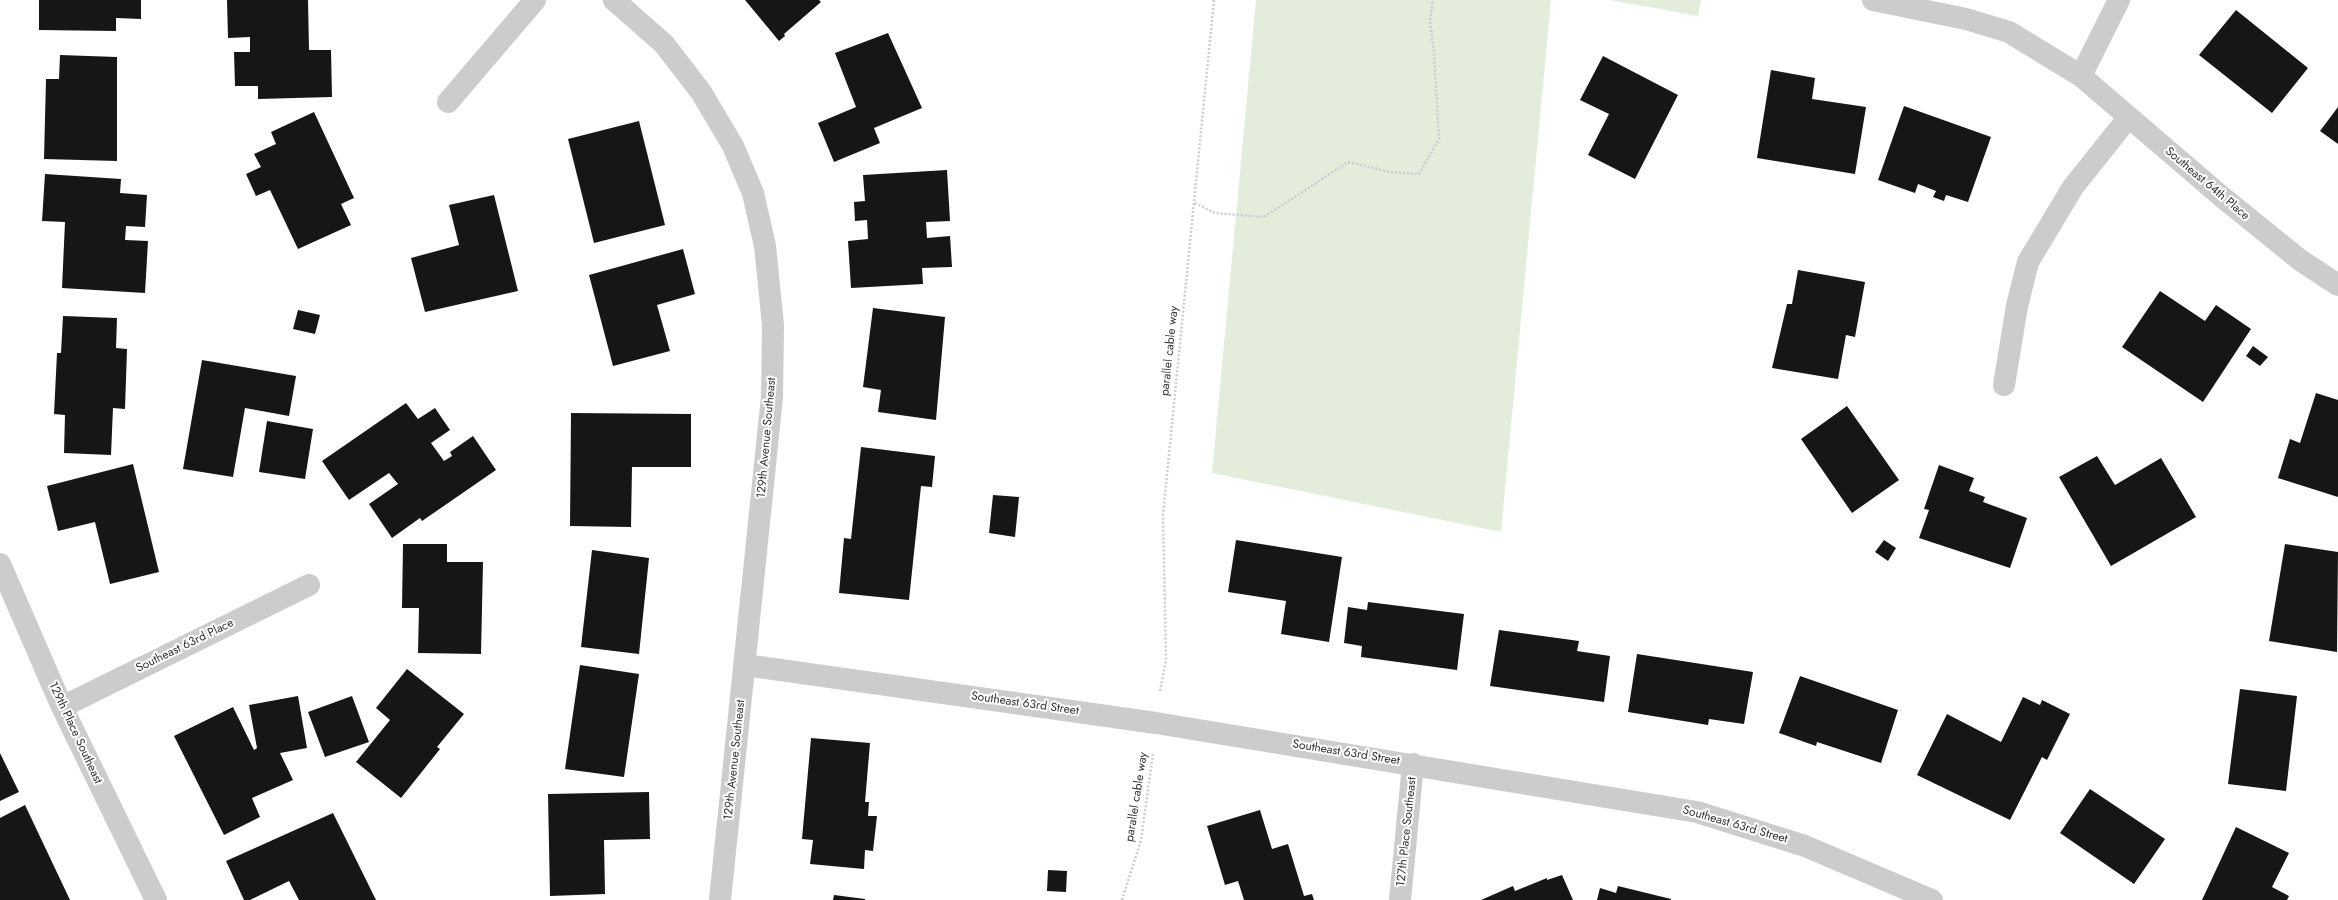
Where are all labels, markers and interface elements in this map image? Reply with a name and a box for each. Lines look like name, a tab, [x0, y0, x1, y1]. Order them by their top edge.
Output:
street label: Southeast 64th Place	[2162, 145, 2252, 223]
street label: parallel cable way	[1158, 305, 1182, 397]
street label: 129th Avenue Southeast	[755, 377, 779, 499]
street label: Southeast 63rd Place	[134, 616, 236, 676]
street label: 129th Place Southeast	[45, 680, 105, 786]
street label: Southeast 63rd Street	[970, 689, 1080, 719]
street label: 129th Avenue Southeast	[722, 699, 748, 821]
street label: Southeast 63rd Street	[1291, 737, 1401, 769]
street label: parallel cable way	[1123, 751, 1151, 843]
street label: 127th Place Southeast	[1394, 776, 1420, 888]
street label: Southeast 63rd Street	[1681, 803, 1789, 847]

